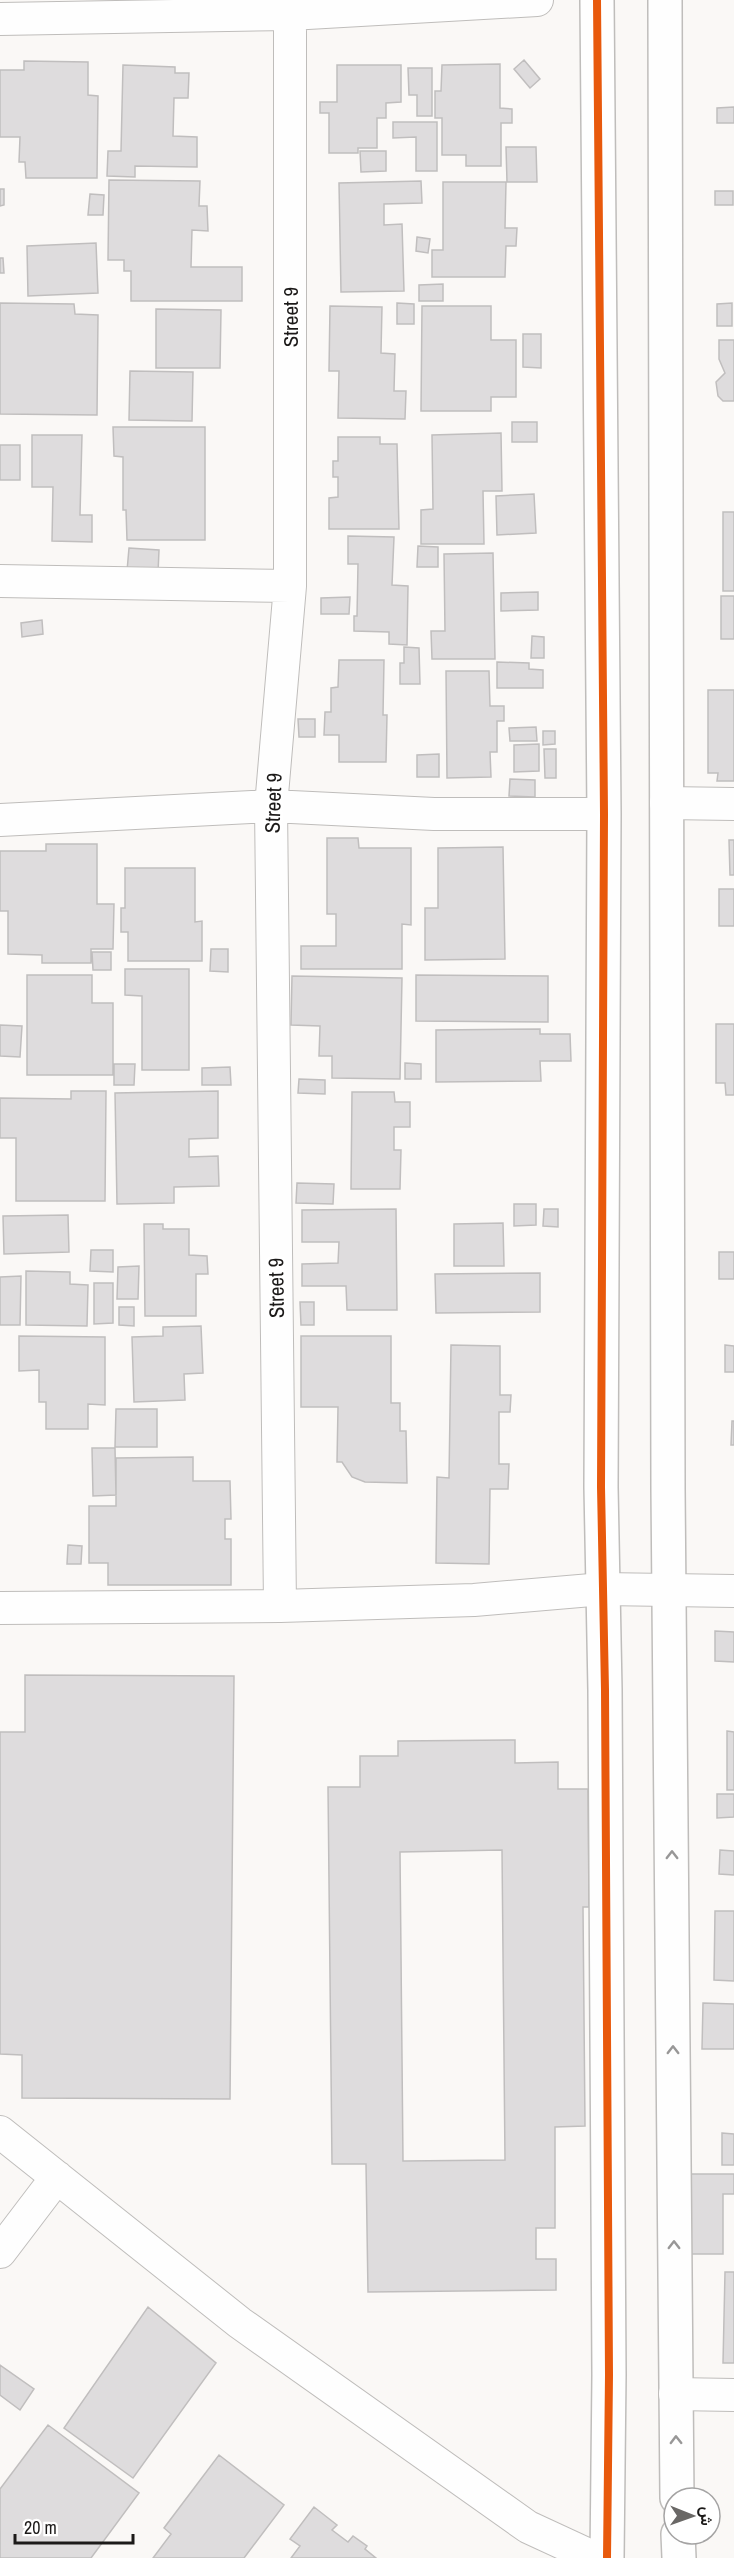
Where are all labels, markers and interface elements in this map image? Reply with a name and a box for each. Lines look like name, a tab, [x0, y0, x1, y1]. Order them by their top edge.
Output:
street label: Street 9	[276, 287, 305, 347]
street label: Street 9	[257, 772, 289, 834]
street label: Street 9	[261, 1258, 291, 1318]
one-way arrow	[666, 1850, 678, 1859]
one-way arrow	[667, 2045, 679, 2054]
one-way arrow	[668, 2240, 680, 2249]
one-way arrow	[670, 2435, 682, 2444]
north arrow	[662, 2486, 722, 2546]
text: ش	[696, 2506, 718, 2526]
scale bar	[15, 2507, 134, 2545]
text: 20 m	[24, 2515, 57, 2540]

